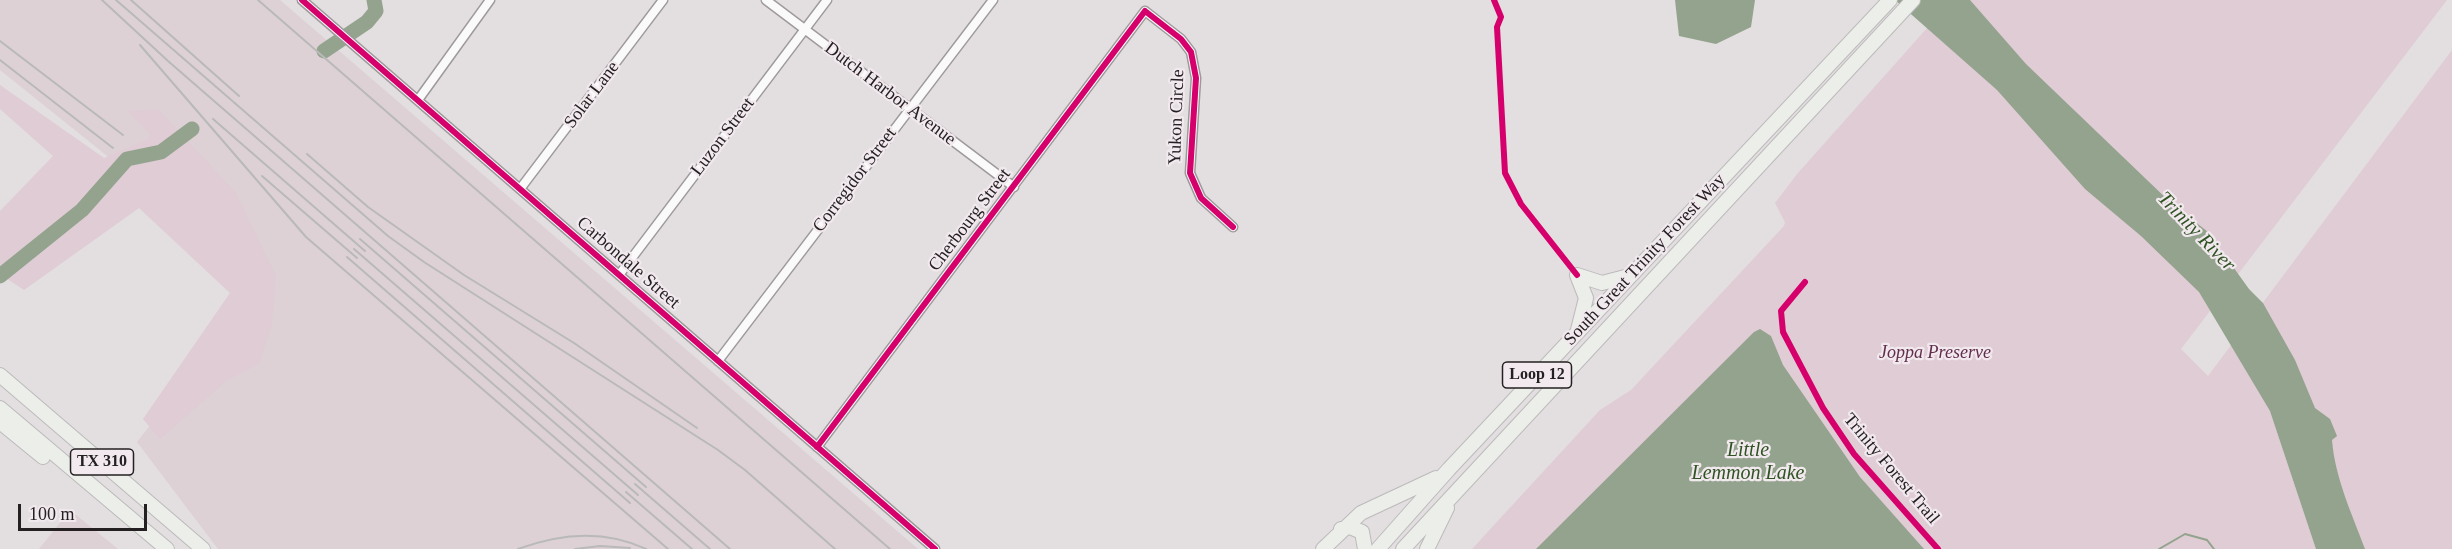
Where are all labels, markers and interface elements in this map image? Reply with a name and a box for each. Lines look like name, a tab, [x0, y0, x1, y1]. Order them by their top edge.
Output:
street label: Dutch Harbor Avenue	[820, 38, 960, 150]
street label: Solar Lane	[560, 57, 624, 133]
street label: Yukon Circle	[1165, 69, 1189, 165]
street label: Luzon Street	[687, 94, 759, 180]
street label: Corregidor Street	[809, 123, 901, 237]
street label: Cherbourg Street	[924, 164, 1016, 276]
street label: South Great Trinity Forest Way	[1560, 170, 1730, 350]
water label: Trinity River	[2152, 187, 2240, 277]
street label: Carbondale Street	[572, 212, 684, 314]
park label: Joppa Preserve	[1879, 342, 1991, 364]
road number: Loop 12	[1502, 362, 1572, 388]
street label: Trinity Forest Trail	[1838, 409, 1944, 529]
water label: Little Lemmon Lake	[1692, 439, 1804, 486]
road number: TX 310	[70, 449, 134, 475]
scale bar	[21, 492, 150, 530]
text: 100 m	[29, 504, 75, 524]

